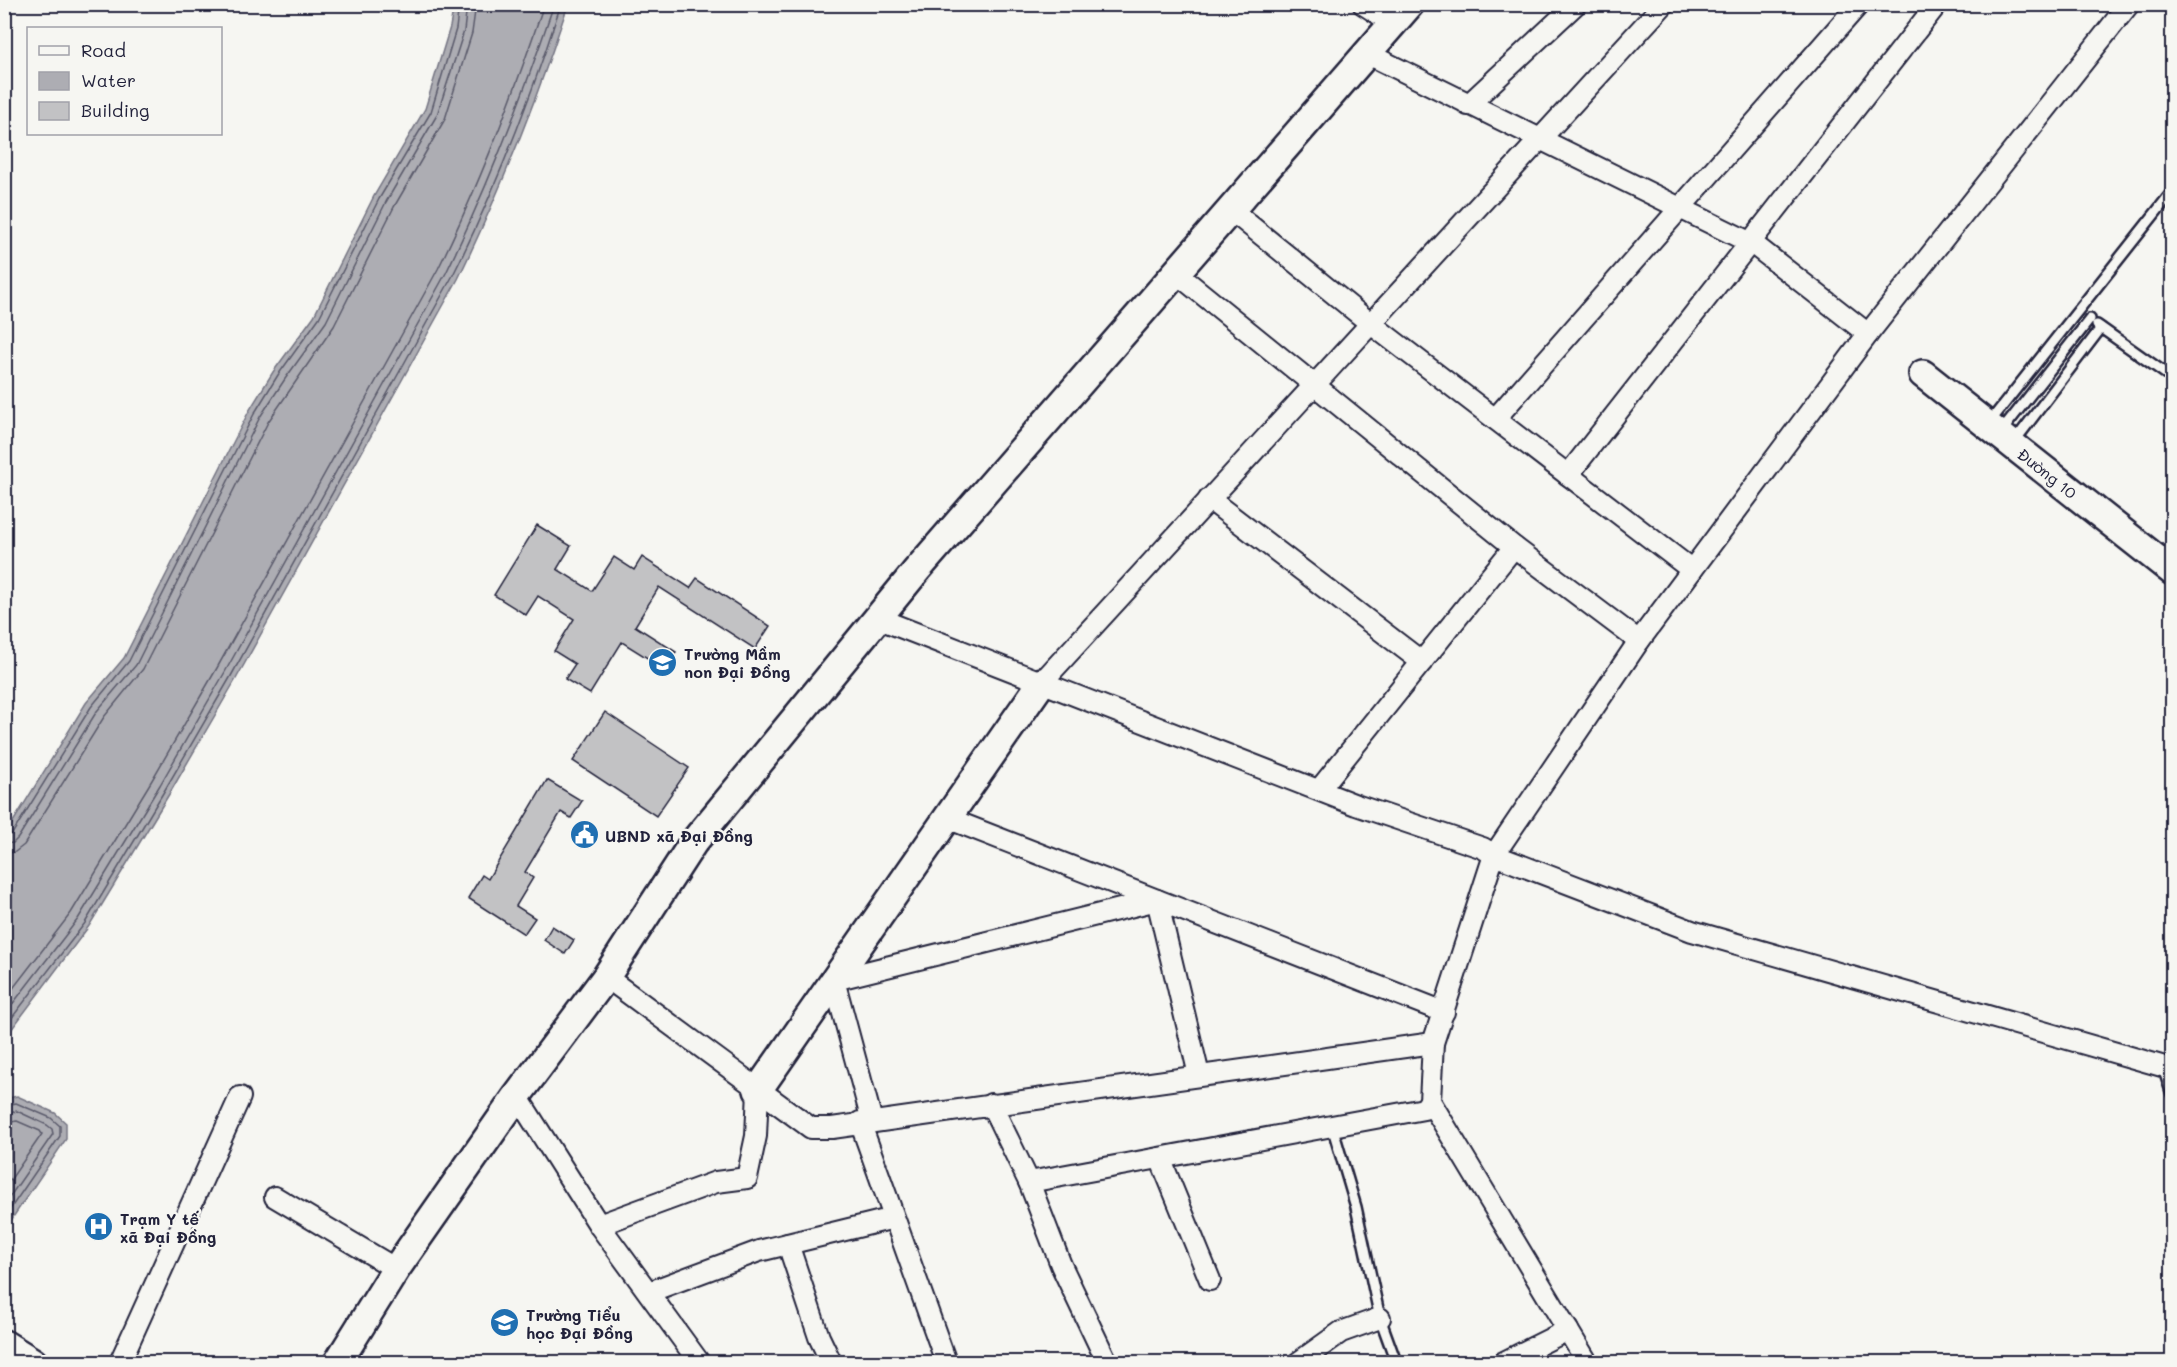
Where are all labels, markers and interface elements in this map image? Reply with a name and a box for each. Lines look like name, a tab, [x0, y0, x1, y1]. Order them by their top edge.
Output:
legend	[27, 27, 222, 135]
text: Road	[81, 38, 126, 62]
text: Water	[81, 68, 136, 92]
text: Building	[81, 98, 149, 122]
street label: Đường 10	[2014, 443, 2082, 503]
place label: Trường Mầm non Đại Đồng	[684, 643, 790, 682]
school or university icon: Trường Mầm non Đại Đồng	[647, 646, 679, 678]
public building icon: UBND xã Đại Đồng	[568, 819, 600, 851]
place label: UBND xã Đại Đồng	[605, 825, 753, 846]
place label: Trạm Y tế xã Đại Đồng	[120, 1208, 216, 1247]
hospital icon: Trạm Y tế xã Đại Đồng	[83, 1211, 115, 1243]
place label: Trường Tiểu học Đại Đồng	[526, 1304, 633, 1343]
school or university icon: Trường Tiểu học Đại Đồng	[489, 1307, 521, 1339]

